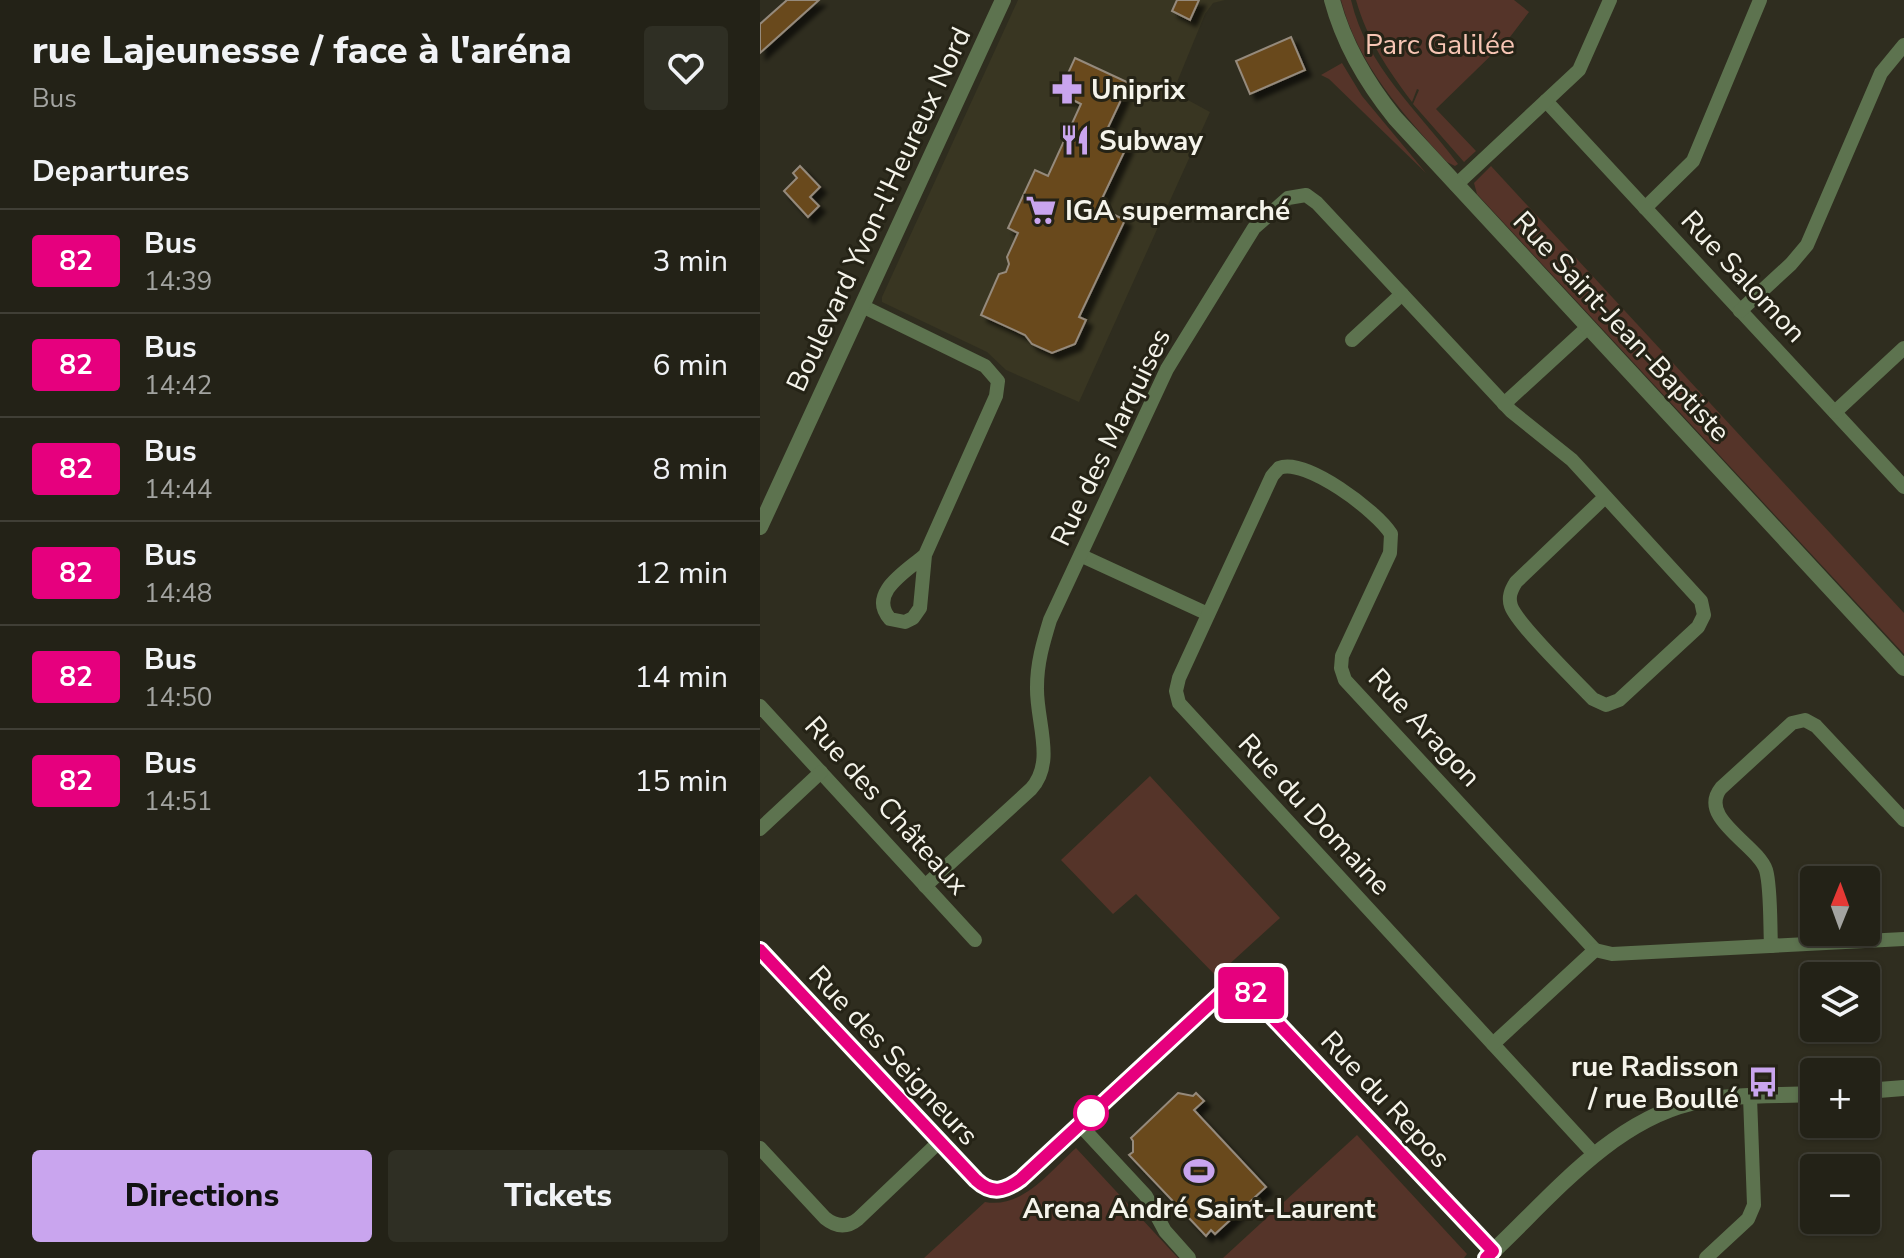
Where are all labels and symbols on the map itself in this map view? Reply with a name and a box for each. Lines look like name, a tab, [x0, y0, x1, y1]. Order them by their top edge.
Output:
street label: Boulevard Yvon-l'Heureux Nord	[778, 21, 980, 398]
park label: Parc Galilée	[1365, 26, 1515, 64]
place label: Uniprix	[1091, 71, 1186, 109]
pharmacy icon: Uniprix	[1050, 72, 1084, 106]
place label: Subway	[1099, 122, 1203, 160]
restaurant icon: Subway	[1058, 123, 1092, 157]
place label: IGA supermarché	[1065, 192, 1290, 230]
supermarket icon: IGA supermarché	[1024, 193, 1058, 227]
street label: Rue Salomon	[1672, 202, 1814, 351]
street label: Rue Saint-Jean-Baptiste	[1504, 203, 1738, 450]
street label: Rue des Marquises	[1042, 322, 1180, 552]
street label: Rue Aragon	[1359, 660, 1489, 795]
street label: Rue des Châteaux	[796, 708, 977, 903]
street label: Rue du Domaine	[1229, 726, 1399, 904]
north arrow	[1800, 866, 1880, 946]
street label: Rue des Seigneurs	[800, 957, 987, 1154]
line badge: 82	[1215, 967, 1287, 1019]
street label: Rue du Repos	[1312, 1023, 1459, 1176]
place label: rue Radisson / rue Boullé	[1571, 1048, 1739, 1118]
bus stop icon: rue Radisson / rue Boullé	[1746, 1065, 1780, 1099]
unlabelled marker	[1074, 1096, 1108, 1130]
sports icon: Arena André Saint-Laurent	[1182, 1154, 1216, 1188]
place label: Arena André Saint-Laurent	[1022, 1190, 1376, 1228]

